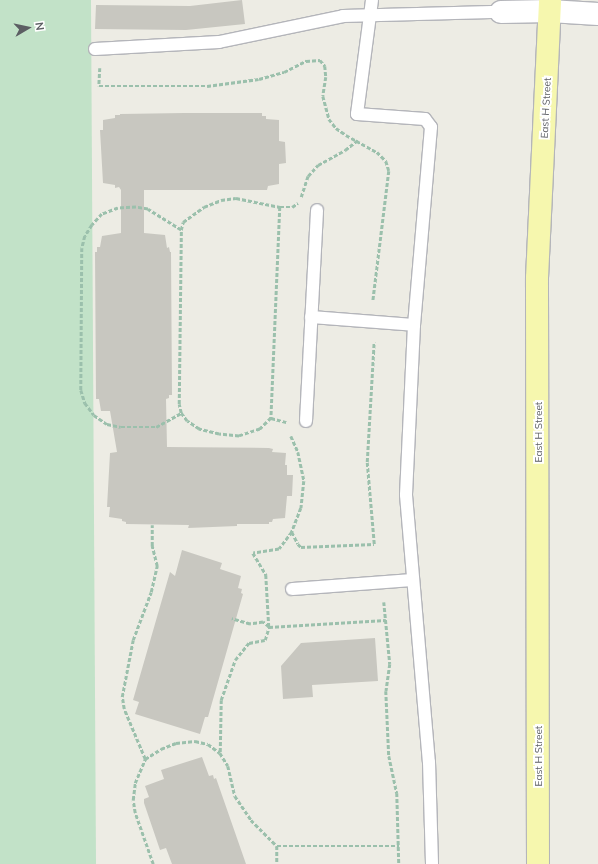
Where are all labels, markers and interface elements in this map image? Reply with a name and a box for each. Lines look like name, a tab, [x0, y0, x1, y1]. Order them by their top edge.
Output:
north arrow	[8, 8, 48, 48]
text: N	[32, 21, 47, 31]
street label: East H Street	[538, 77, 554, 139]
street label: East H Street	[533, 402, 545, 462]
street label: East H Street	[533, 726, 545, 786]

